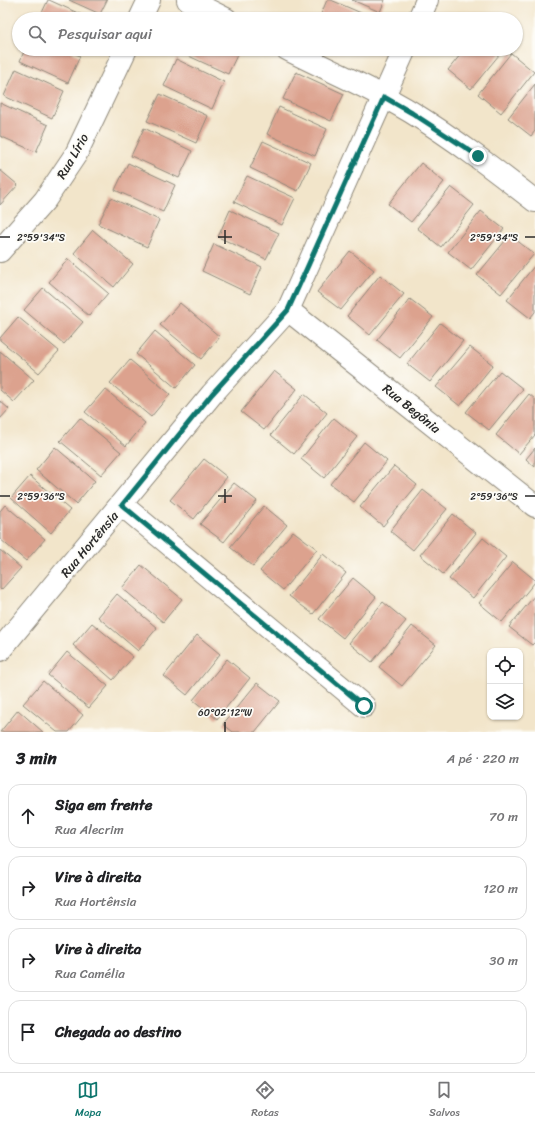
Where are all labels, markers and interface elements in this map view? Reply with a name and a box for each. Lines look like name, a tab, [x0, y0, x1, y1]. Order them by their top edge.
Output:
search box	[12, 12, 523, 56]
text: Pesquisar aqui	[58, 21, 152, 47]
icon: search	[26, 23, 48, 45]
street label: Rua Lírio	[50, 129, 95, 184]
route end	[469, 147, 487, 165]
text: 2°59'34"S	[17, 229, 66, 247]
text: 2°59'34"S	[470, 229, 519, 247]
street label: Rua Begônia	[377, 378, 446, 440]
text: 2°59'36"S	[17, 488, 66, 506]
text: 2°59'36"S	[470, 488, 519, 506]
street label: Rua Hortênsia	[54, 505, 125, 583]
map controls	[487, 648, 523, 720]
button: locate	[487, 648, 523, 684]
button: layers	[487, 684, 523, 720]
route start	[355, 697, 373, 715]
text: 60°02'12"W	[198, 704, 252, 722]
text: 3 min	[16, 743, 57, 773]
text: A pé · 220 m	[447, 747, 519, 770]
text: Siga em frente	[55, 792, 152, 818]
icon: ahead	[17, 805, 39, 827]
text: 70 m	[489, 805, 518, 828]
text: Rua Alecrim	[55, 818, 124, 841]
text: Vire à direita	[55, 864, 141, 890]
icon: right	[17, 877, 39, 899]
text: 120 m	[483, 877, 518, 900]
text: Rua Hortênsia	[55, 890, 136, 913]
text: Vire à direita	[55, 936, 141, 962]
icon: right	[17, 949, 39, 971]
text: 30 m	[489, 949, 518, 972]
text: Rua Camélia	[55, 962, 125, 985]
text: Chegada ao destino	[55, 1019, 181, 1045]
icon: arrive	[17, 1021, 39, 1043]
tab: Mapa	[75, 1079, 101, 1122]
tab: Rotas	[251, 1079, 279, 1122]
tab: Salvos	[429, 1079, 460, 1122]

